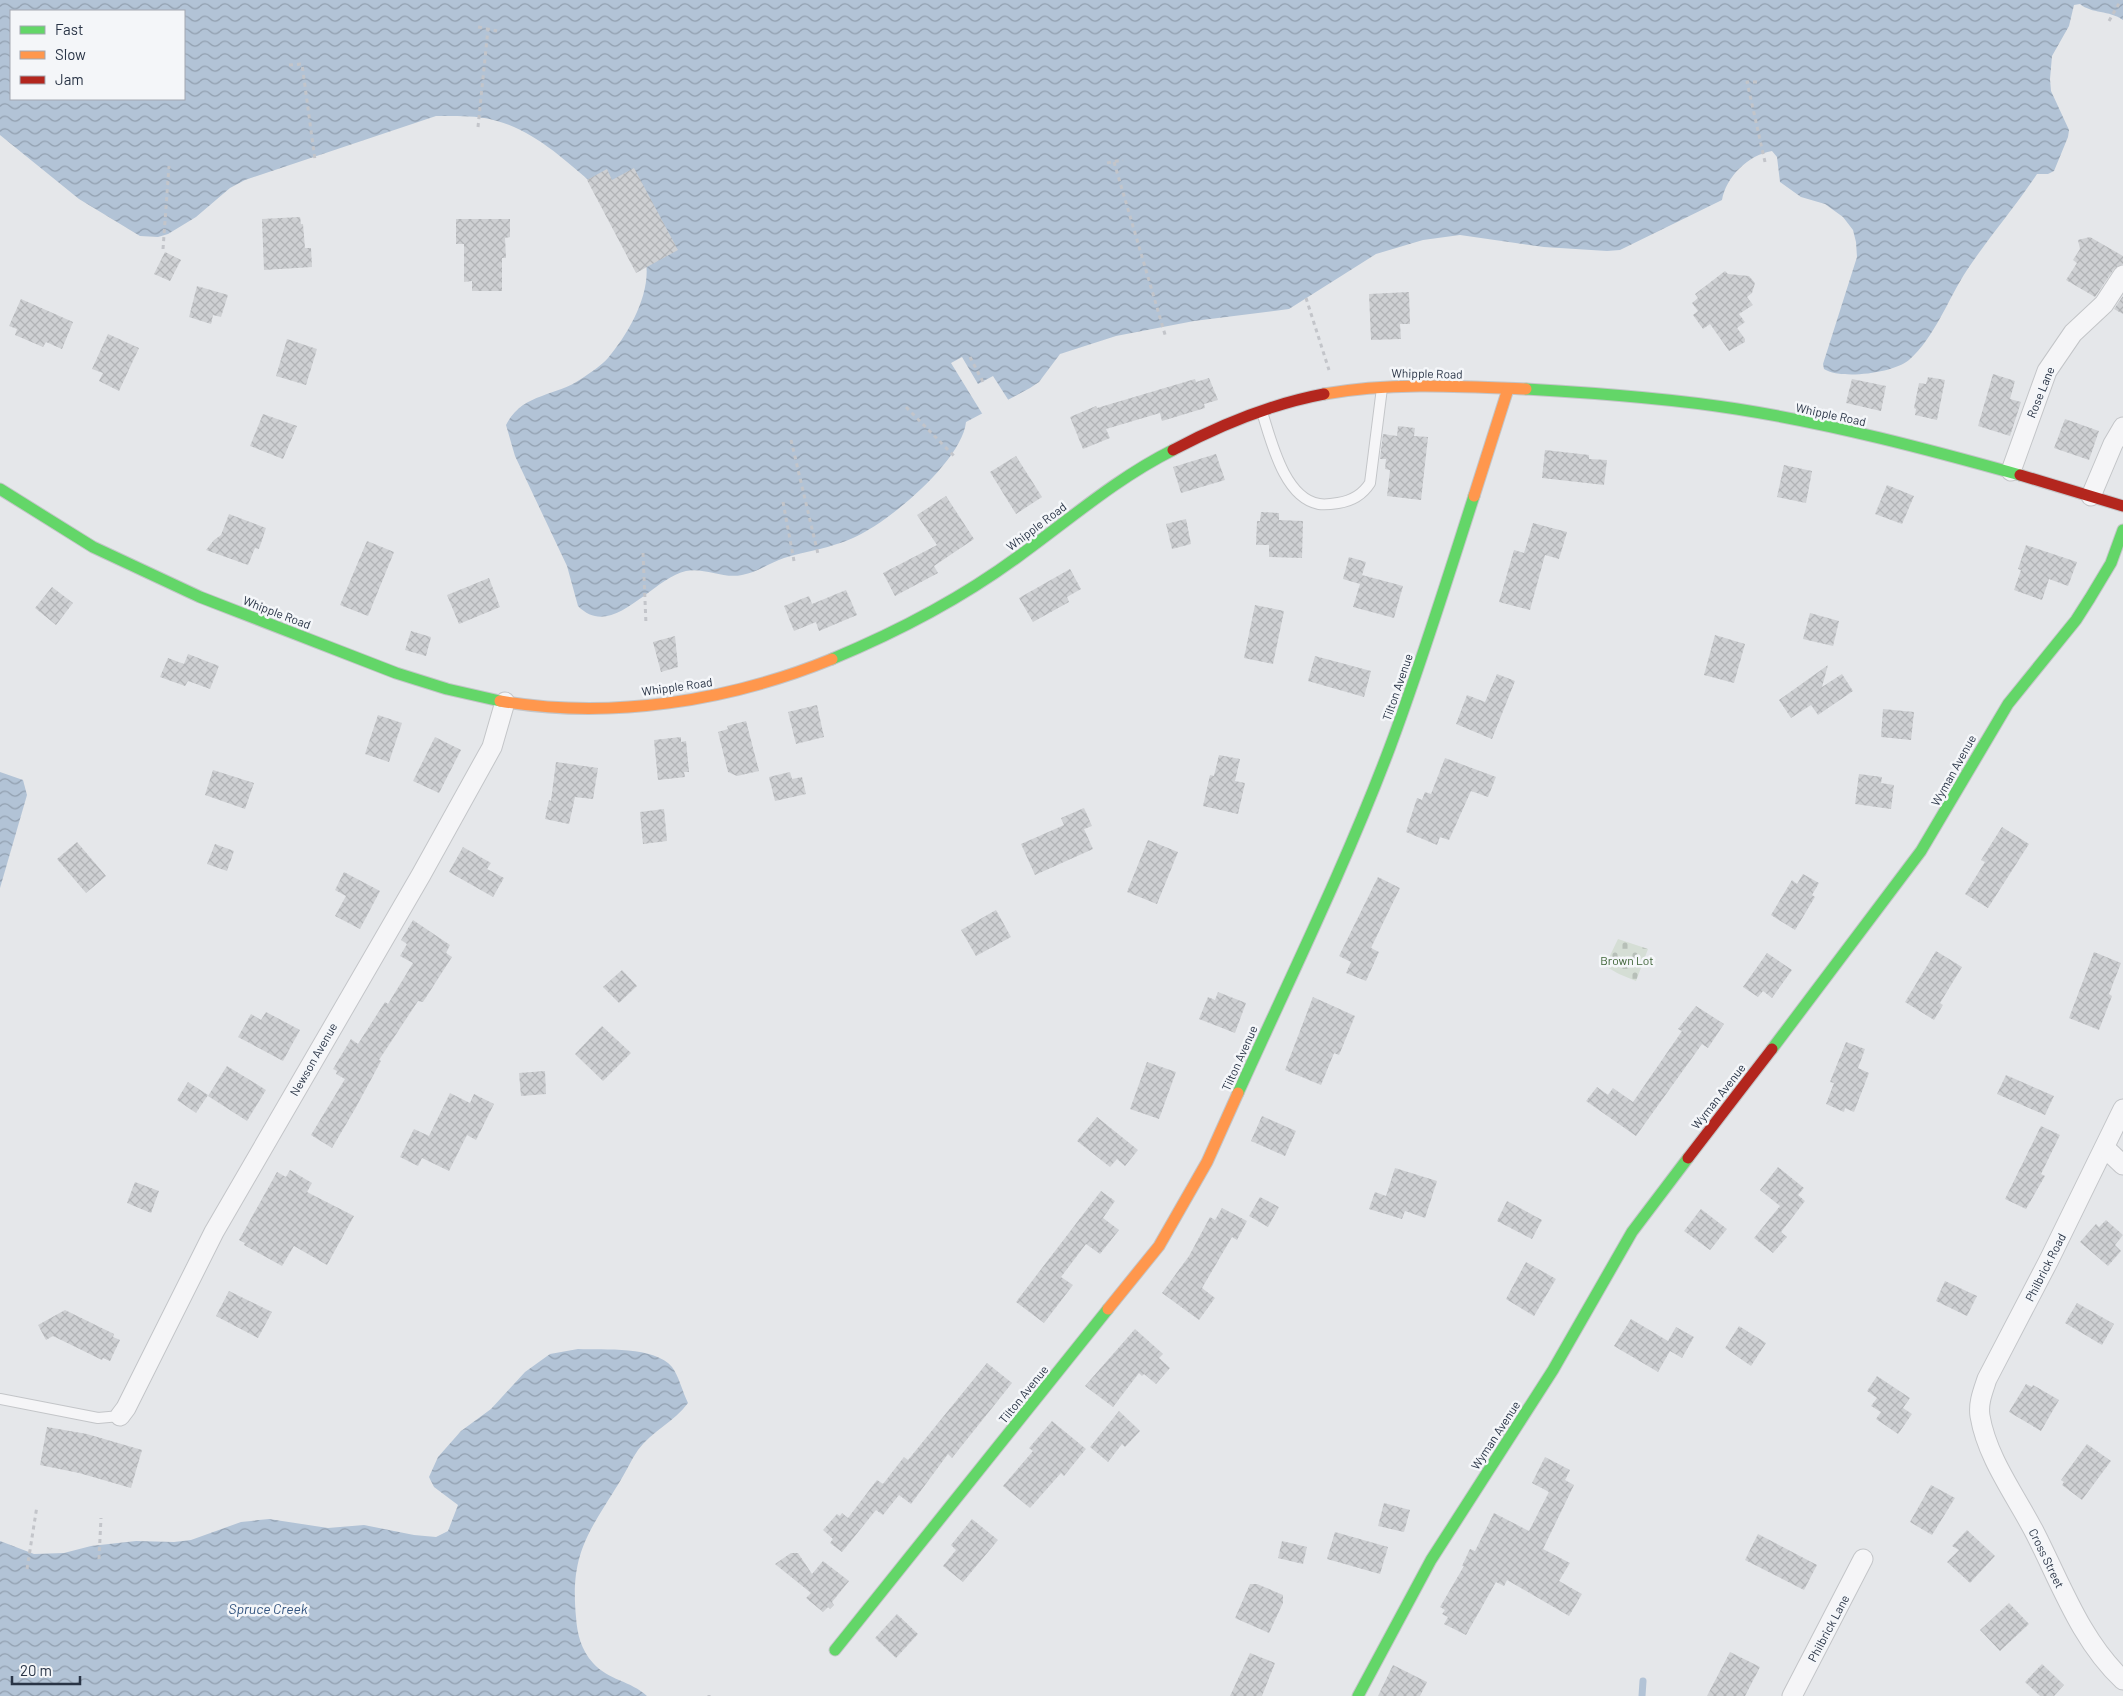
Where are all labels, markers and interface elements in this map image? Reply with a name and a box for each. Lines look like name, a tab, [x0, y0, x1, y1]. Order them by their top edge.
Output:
legend	[10, 10, 185, 100]
text: Fast	[55, 20, 83, 38]
text: Slow	[55, 45, 86, 63]
text: Jam	[55, 70, 84, 88]
street label: Rose Lane	[2023, 364, 2057, 420]
street label: Whipple Road	[1391, 365, 1463, 381]
street label: Whipple Road	[1795, 400, 1867, 428]
street label: Whipple Road	[1003, 499, 1069, 553]
street label: Whipple Road	[241, 593, 313, 631]
street label: Tilton Avenue	[1379, 652, 1415, 722]
street label: Whipple Road	[641, 674, 713, 698]
street label: Wyman Avenue	[1928, 732, 1978, 808]
park label: Brown Lot	[1600, 953, 1654, 967]
street label: Newson Avenue	[286, 1020, 340, 1098]
street label: Tilton Avenue	[1218, 1023, 1260, 1093]
street label: Wyman Avenue	[1688, 1061, 1748, 1131]
street label: Philbrick Road	[2022, 1231, 2068, 1303]
street label: Tilton Avenue	[995, 1362, 1051, 1426]
street label: Wyman Avenue	[1468, 1398, 1522, 1472]
street label: Cross Street	[2027, 1526, 2067, 1590]
street label: Philbrick Lane	[1805, 1592, 1851, 1664]
water label: Spruce Creek	[228, 1600, 308, 1617]
scale bar	[12, 1654, 80, 1686]
text: 20 m	[20, 1661, 52, 1679]

